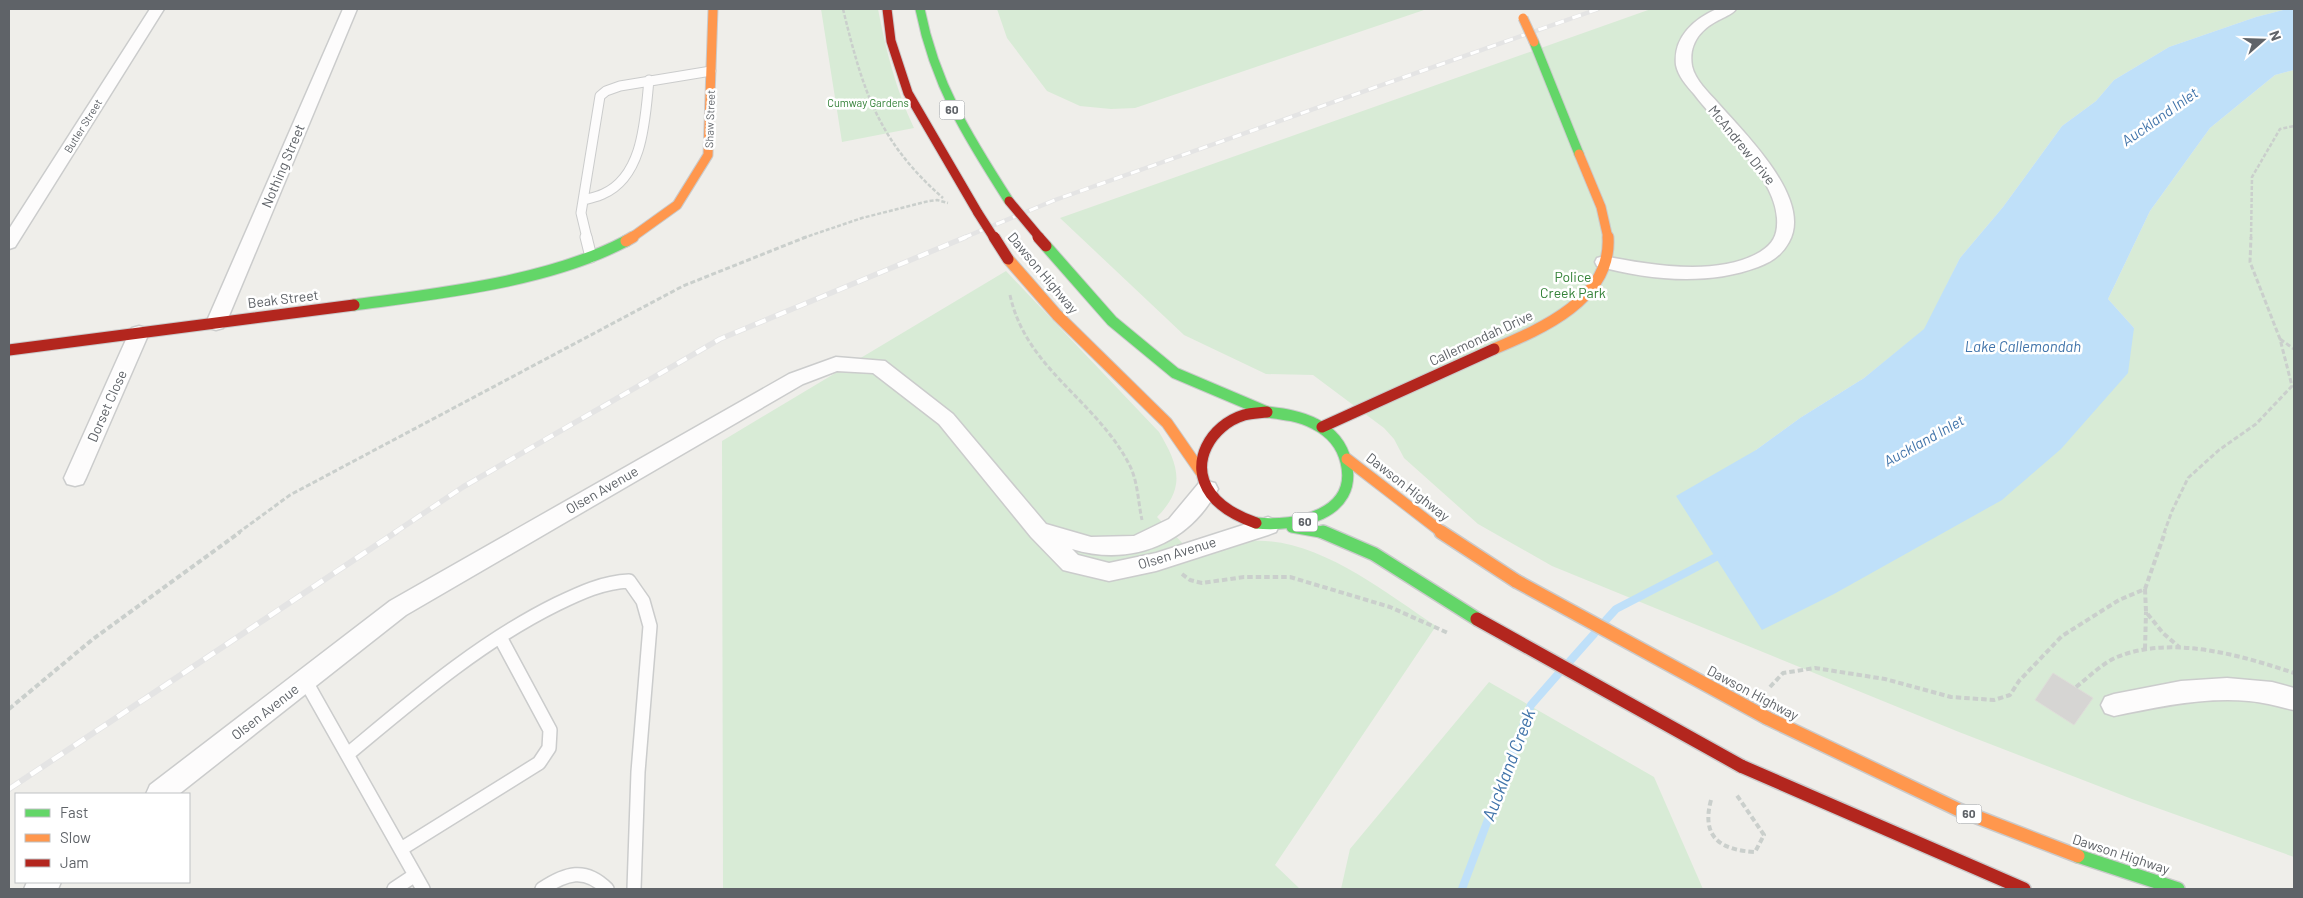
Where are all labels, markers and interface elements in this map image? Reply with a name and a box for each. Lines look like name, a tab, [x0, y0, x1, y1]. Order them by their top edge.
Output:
north arrow	[2238, 15, 2288, 65]
text: N	[2266, 28, 2285, 43]
water label: Auckland Inlet	[2118, 83, 2202, 149]
street label: Shaw Street	[702, 90, 717, 148]
street label: Butler Street	[61, 96, 104, 155]
park label: Cumway Gardens	[827, 96, 909, 109]
road number: 60	[940, 100, 964, 120]
street label: McAndrew Drive	[1705, 102, 1780, 188]
street label: Nothing Street	[257, 121, 308, 210]
street label: Dawson Highway	[1004, 228, 1083, 317]
park label: Police Creek Park	[1540, 268, 1606, 301]
street label: Beak Street	[246, 286, 319, 311]
street label: Callemondah Drive	[1426, 306, 1535, 369]
water label: Lake Callemondah	[1965, 337, 2081, 355]
street label: Dorset Close	[83, 367, 130, 444]
water label: Auckland Inlet	[1880, 410, 1968, 470]
street label: Dawson Highway	[1363, 449, 1454, 525]
street label: Olsen Avenue	[562, 462, 641, 517]
road number: 60	[1292, 512, 1318, 532]
street label: Olsen Avenue	[1136, 533, 1218, 572]
street label: Dawson Highway	[1705, 661, 1802, 724]
street label: Olsen Avenue	[228, 680, 302, 743]
water label: Auckland Creek	[1477, 705, 1540, 824]
legend	[15, 793, 190, 883]
text: Fast	[60, 803, 88, 821]
road number: 60	[1956, 804, 1982, 824]
text: Slow	[60, 828, 91, 846]
street label: Dawson Highway	[2070, 830, 2172, 877]
text: Jam	[60, 853, 89, 871]

